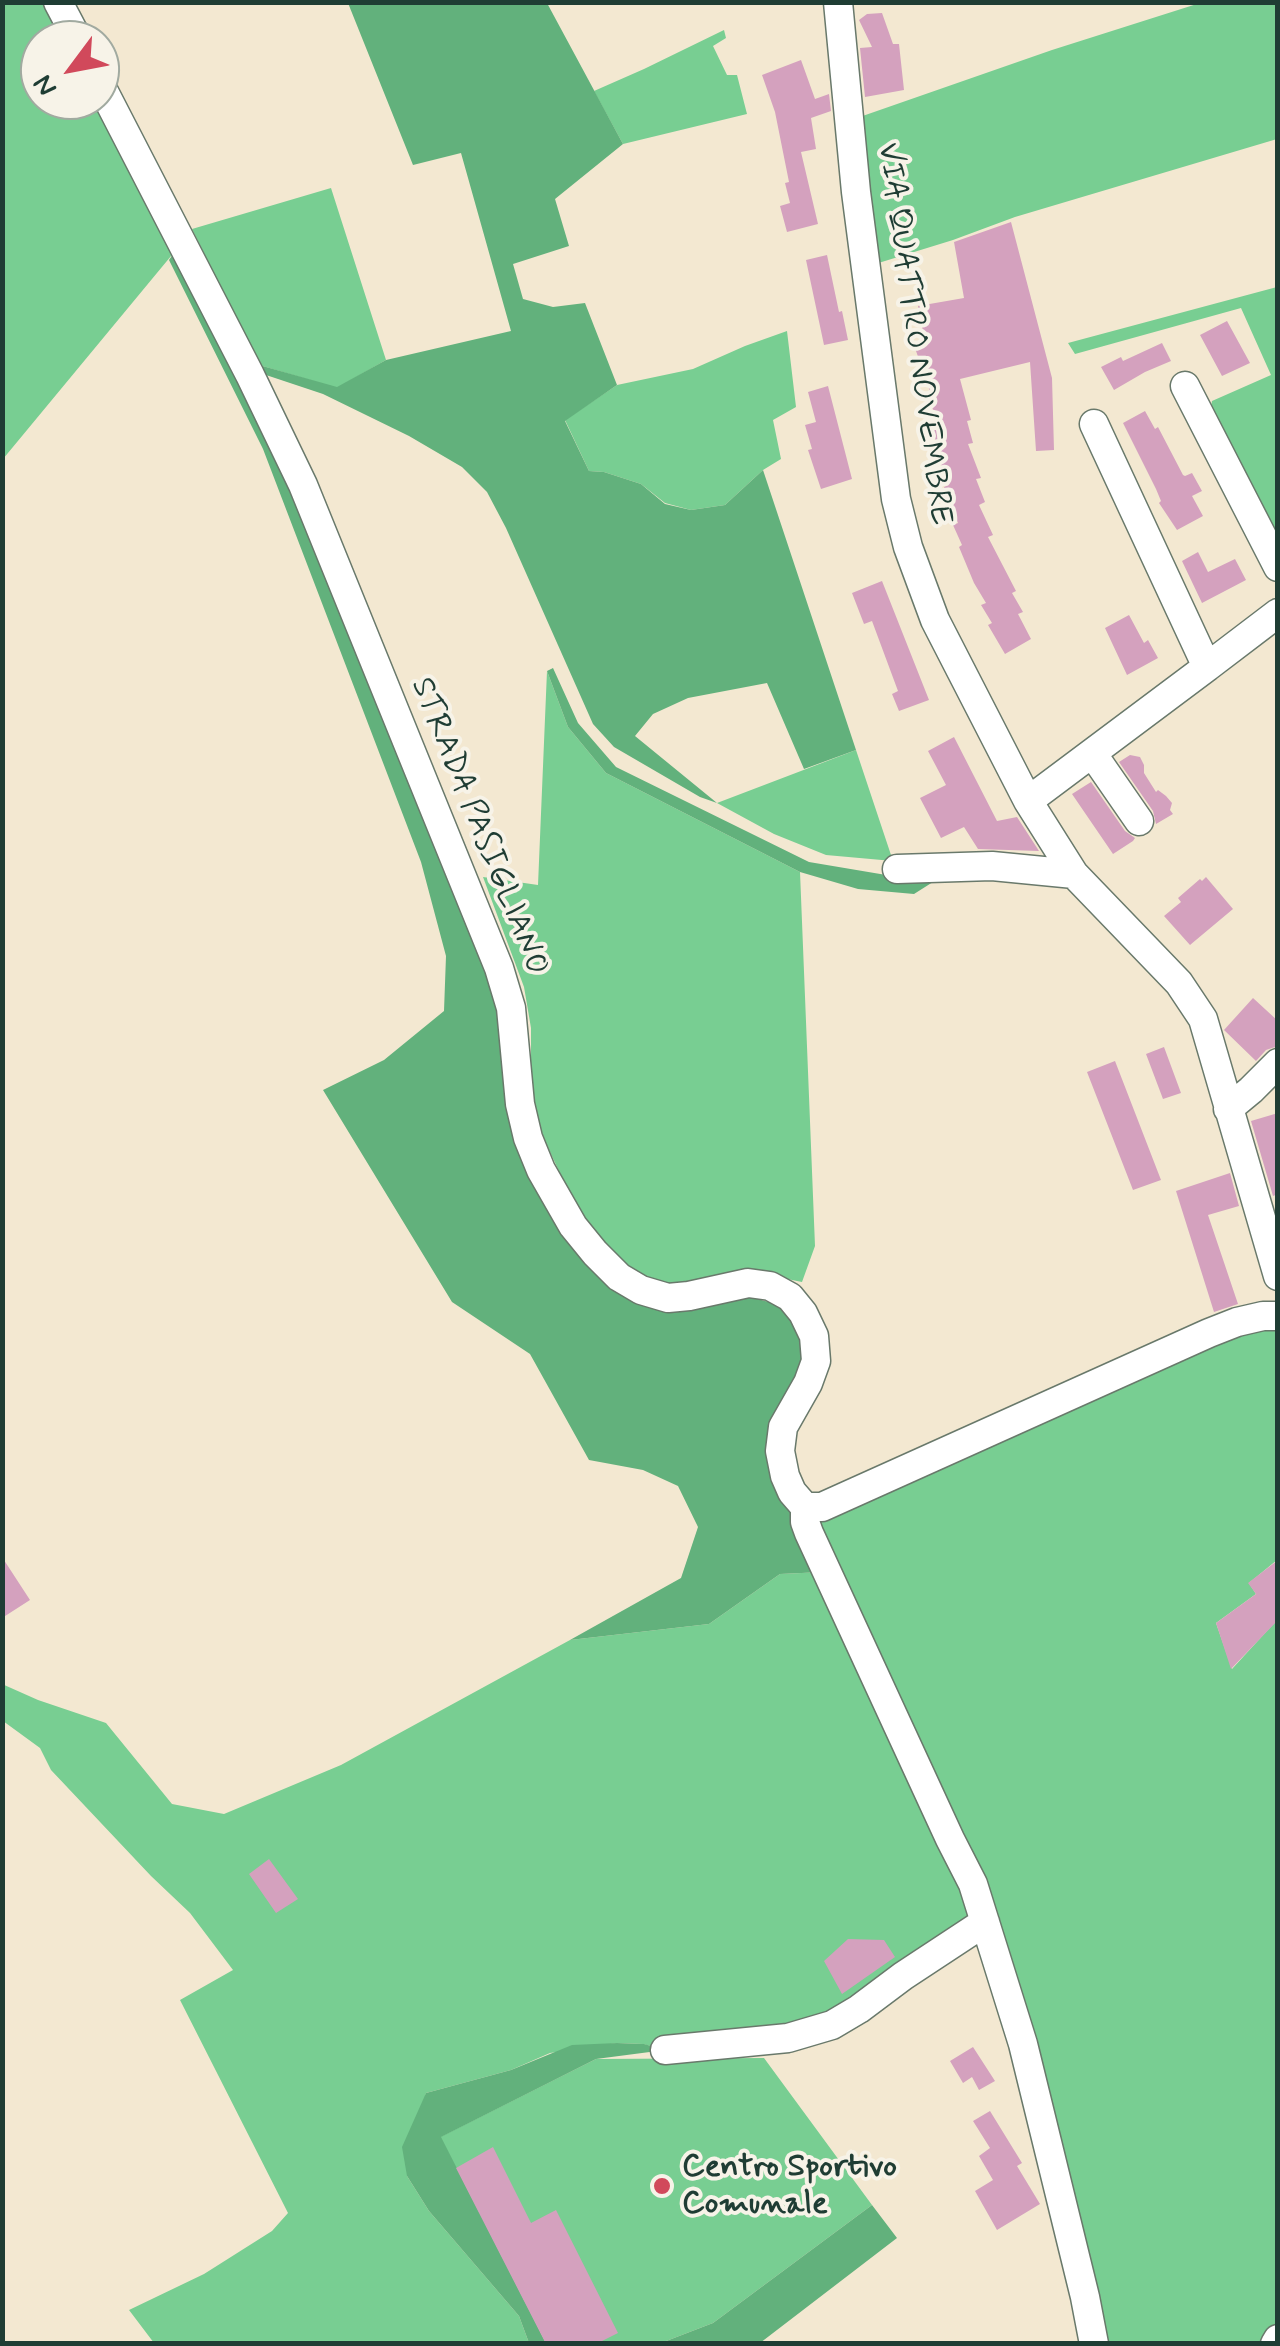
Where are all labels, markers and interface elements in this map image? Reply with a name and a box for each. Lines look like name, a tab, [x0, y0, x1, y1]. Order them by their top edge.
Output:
north arrow	[20, 20, 120, 120]
text: N	[25, 67, 66, 103]
street label: VIA QUATTRO NOVEMBRE	[867, 140, 959, 528]
street label: STRADA PASIGLIANO	[401, 672, 555, 982]
place label: Centro Sportivo Comunale	[682, 2149, 897, 2224]
marker: Centro Sportivo Comunale	[651, 2175, 673, 2197]

